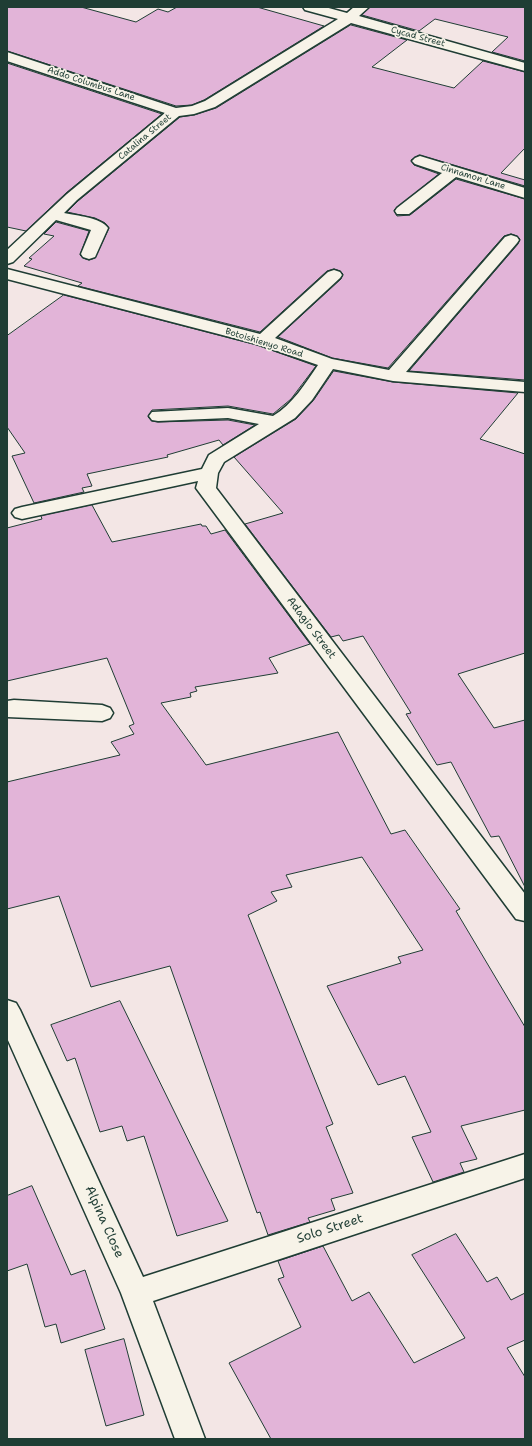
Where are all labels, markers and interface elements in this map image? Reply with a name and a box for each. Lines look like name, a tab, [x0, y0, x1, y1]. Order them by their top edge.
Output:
street label: Cycad Street	[390, 25, 446, 49]
street label: Addo Columbus Lane	[46, 65, 136, 103]
street label: Catalina Street	[116, 112, 174, 162]
street label: Cinnamon Lane	[439, 162, 507, 192]
street label: Botoishienyo Road	[224, 326, 304, 360]
street label: Adagio Street	[283, 594, 339, 662]
street label: Alpina Close	[81, 1183, 127, 1261]
street label: Solo Street	[295, 1211, 365, 1247]

